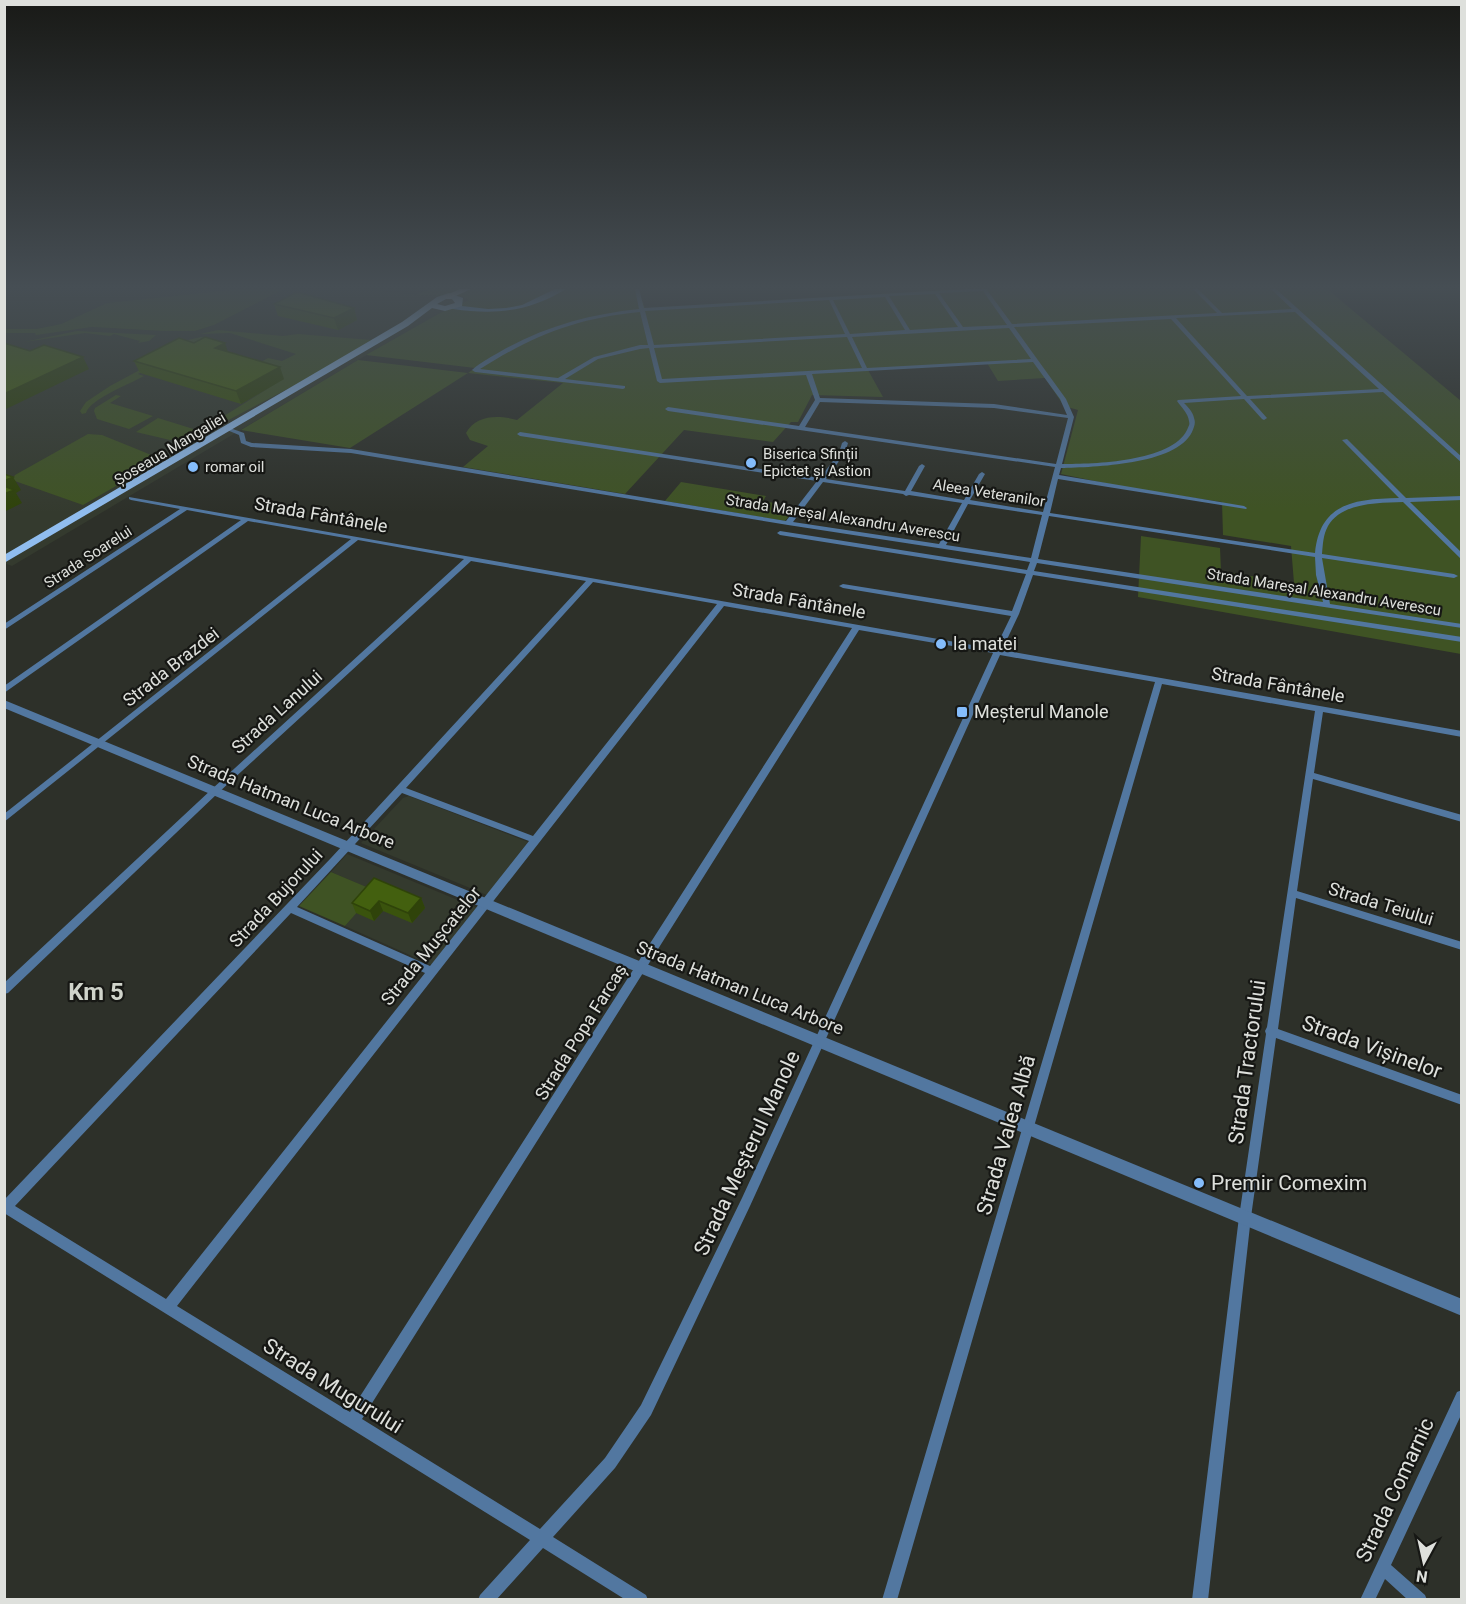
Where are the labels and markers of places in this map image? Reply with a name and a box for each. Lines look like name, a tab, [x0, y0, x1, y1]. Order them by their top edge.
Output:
place label: Biserica Sfinții Epictet și Astion	[763, 445, 871, 480]
marker: Biserica Sfinții Epictet și Astion	[744, 456, 758, 470]
place label: romar oil	[205, 458, 264, 476]
marker: romar oil	[186, 460, 200, 474]
place label: la matei	[953, 633, 1017, 654]
marker: la matei	[934, 637, 948, 651]
place label: Meșterul Manole	[974, 701, 1108, 723]
marker: Meșterul Manole	[955, 705, 969, 719]
place label: Premir Comexim	[1211, 1171, 1367, 1195]
marker: Premir Comexim	[1192, 1176, 1206, 1190]

